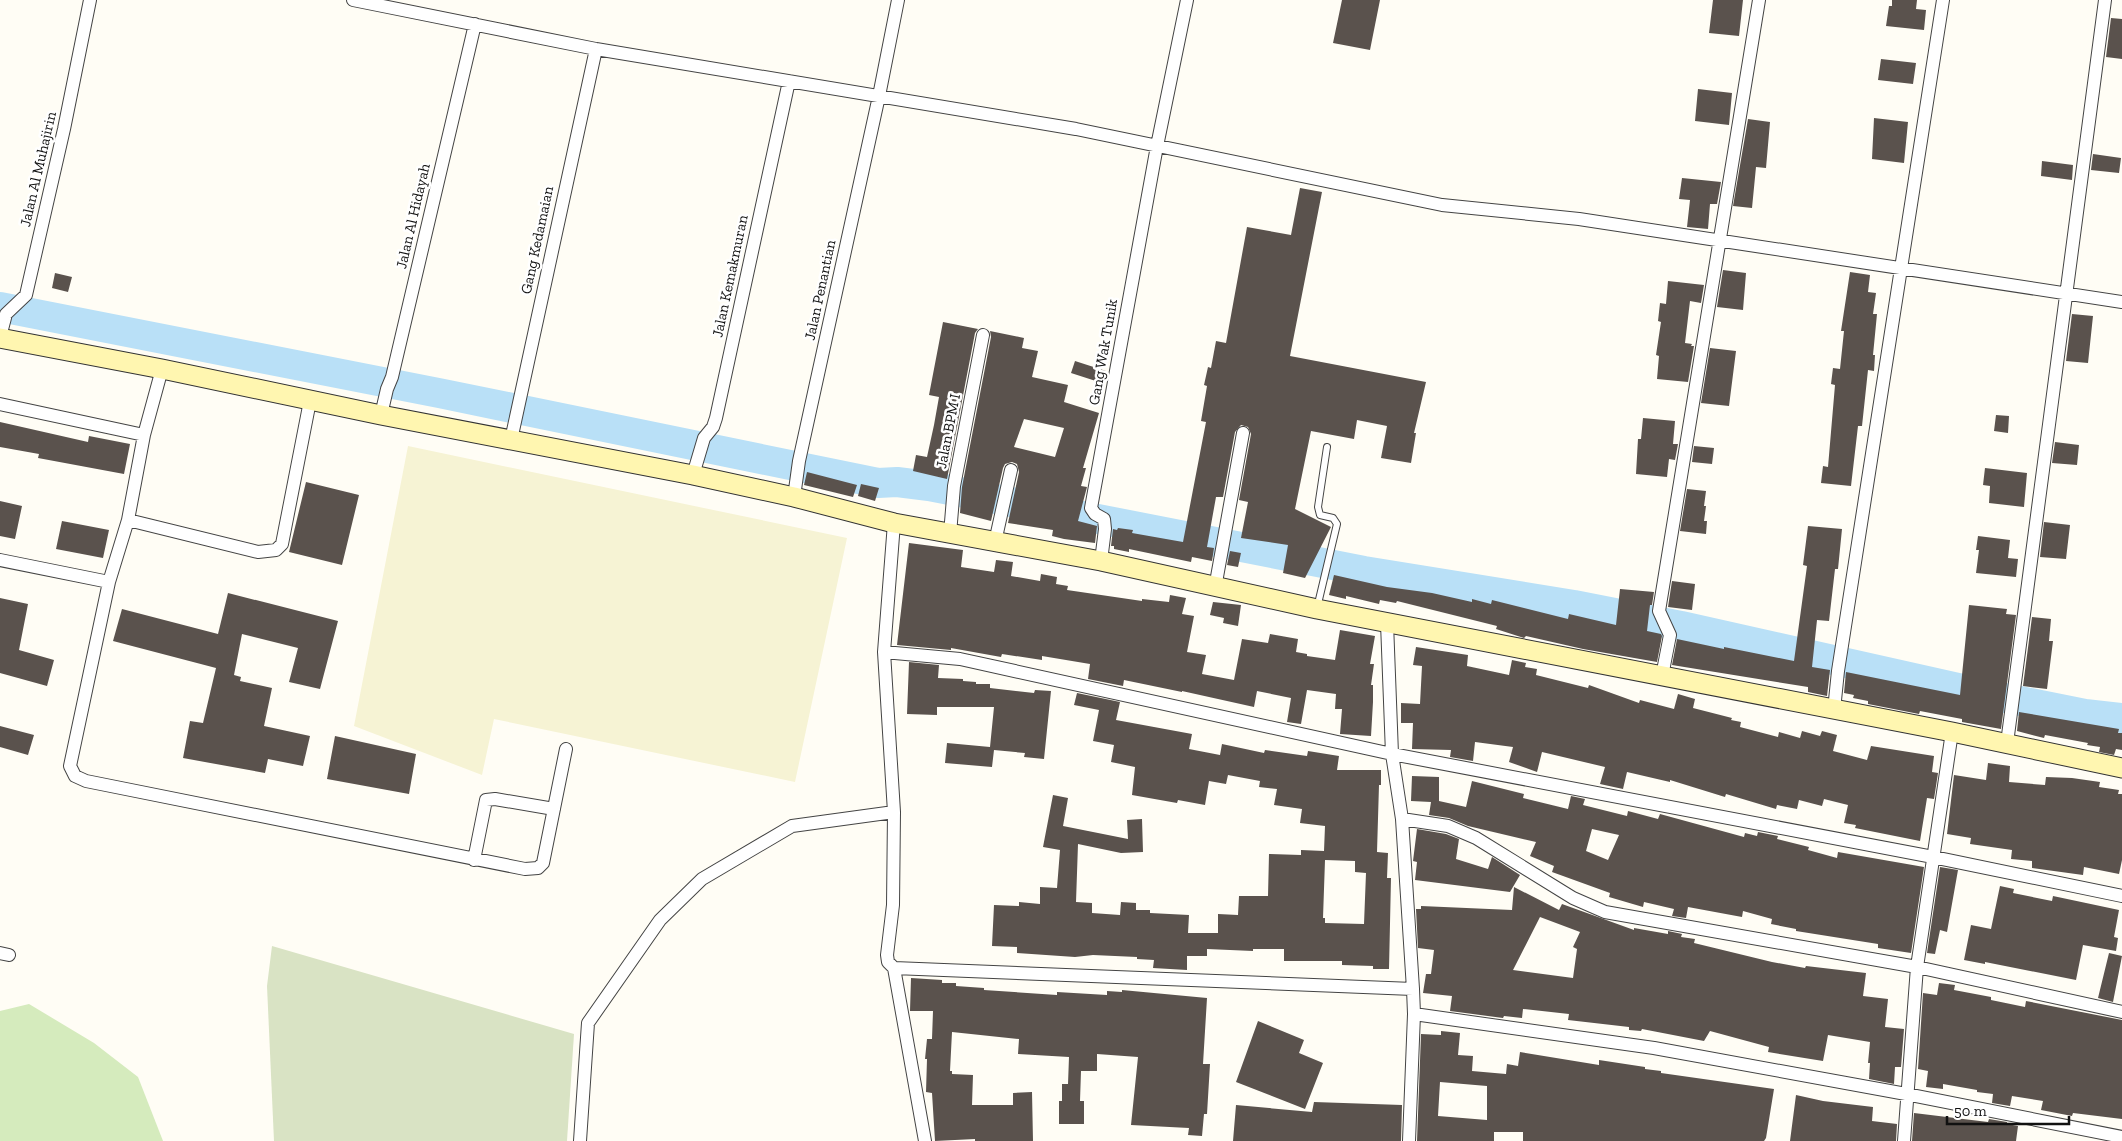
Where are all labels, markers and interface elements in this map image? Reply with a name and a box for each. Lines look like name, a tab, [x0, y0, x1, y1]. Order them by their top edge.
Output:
street label: Jalan Al Muhajirin	[16, 109, 60, 228]
street label: Jalan Al Hidayah	[392, 161, 434, 270]
street label: Gang Kedamaian	[517, 184, 557, 296]
street label: Jalan Kemakmuran	[708, 213, 752, 339]
street label: Jalan Penantian	[801, 238, 840, 342]
street label: Gang Wak Tunik	[1085, 297, 1121, 406]
street label: Jalan BPM I	[932, 392, 964, 470]
scale bar	[1947, 1094, 2070, 1126]
text: 50 m	[1954, 1102, 1987, 1120]

